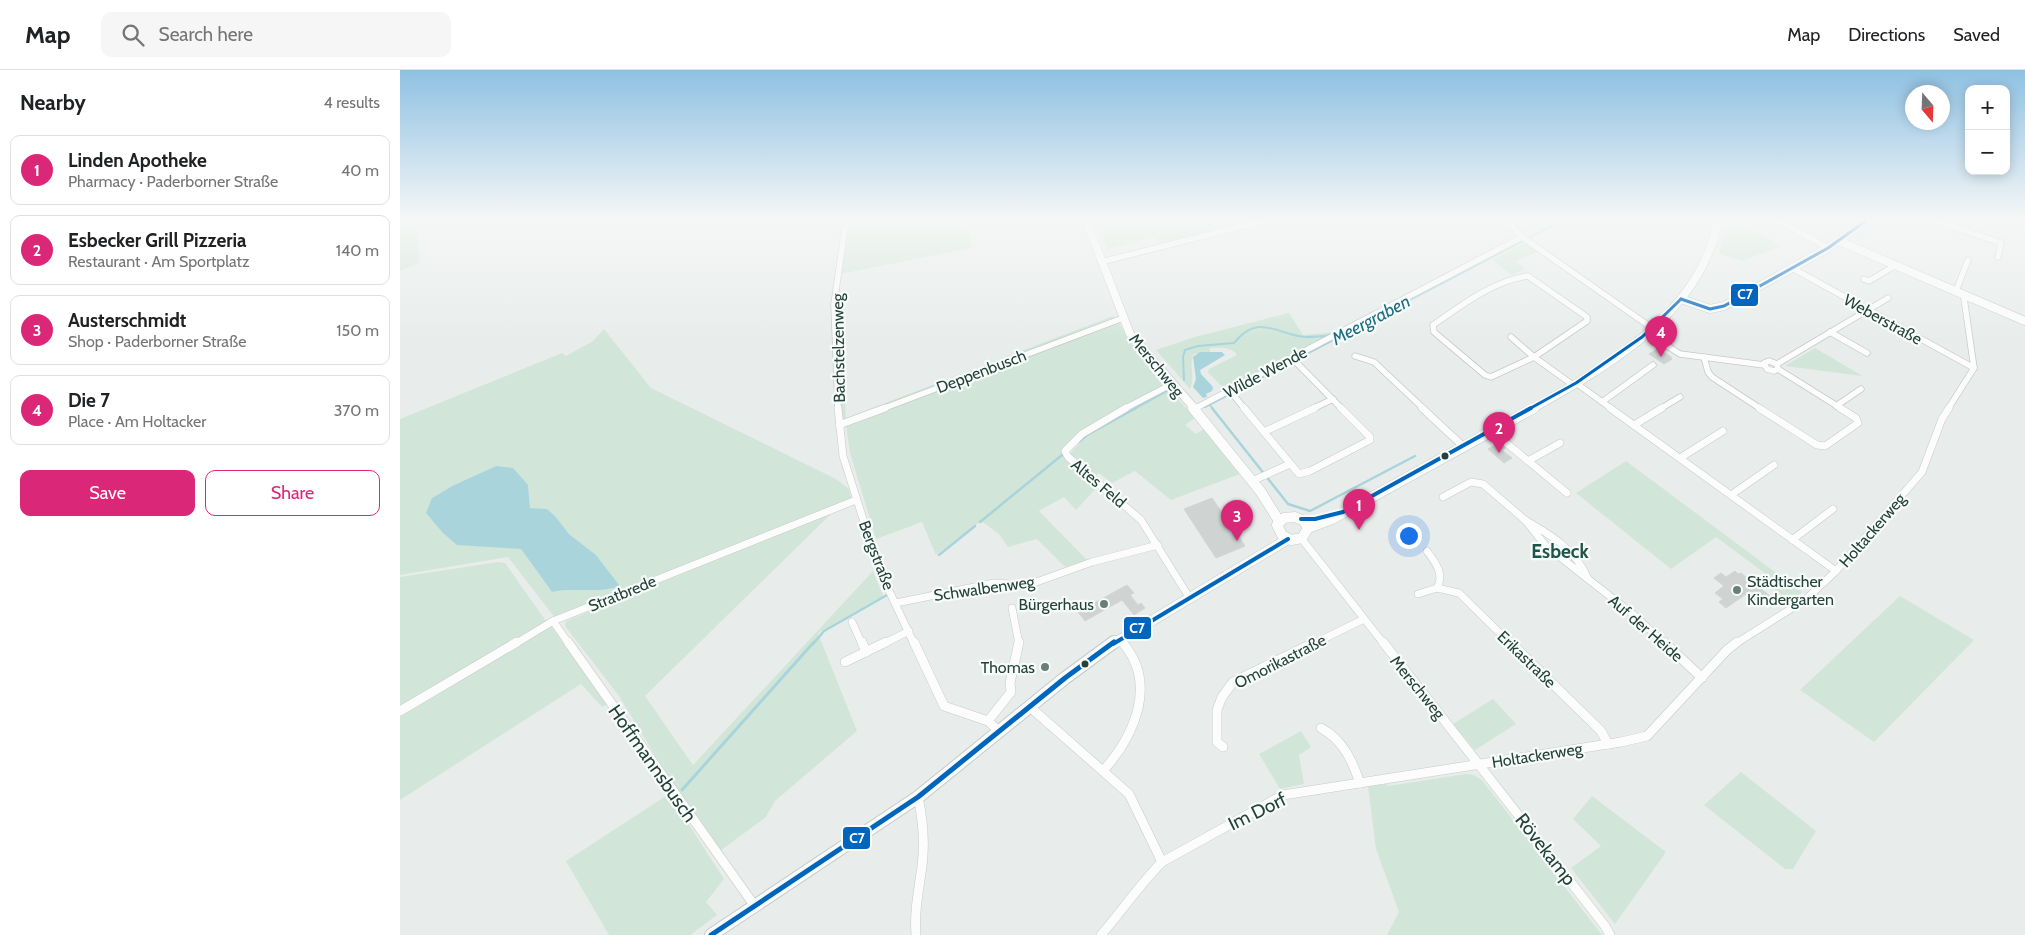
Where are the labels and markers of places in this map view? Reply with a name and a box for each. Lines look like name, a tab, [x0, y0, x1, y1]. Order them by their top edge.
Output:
pin: 4	[1645, 316, 1677, 357]
pin: 2	[1483, 412, 1515, 453]
unlabelled marker	[1440, 451, 1450, 461]
pin: 1	[1343, 489, 1375, 530]
pin: 3	[1221, 500, 1253, 541]
place label: Städtischer Kindergarten	[1747, 572, 1834, 609]
marker: Städtischer Kindergarten	[1731, 584, 1743, 596]
place label: Bürgerhaus	[1019, 595, 1094, 614]
marker: Bürgerhaus	[1098, 598, 1110, 610]
place label: Thomas	[981, 658, 1035, 677]
unlabelled marker	[1080, 659, 1090, 669]
marker: Thomas	[1039, 661, 1051, 673]

